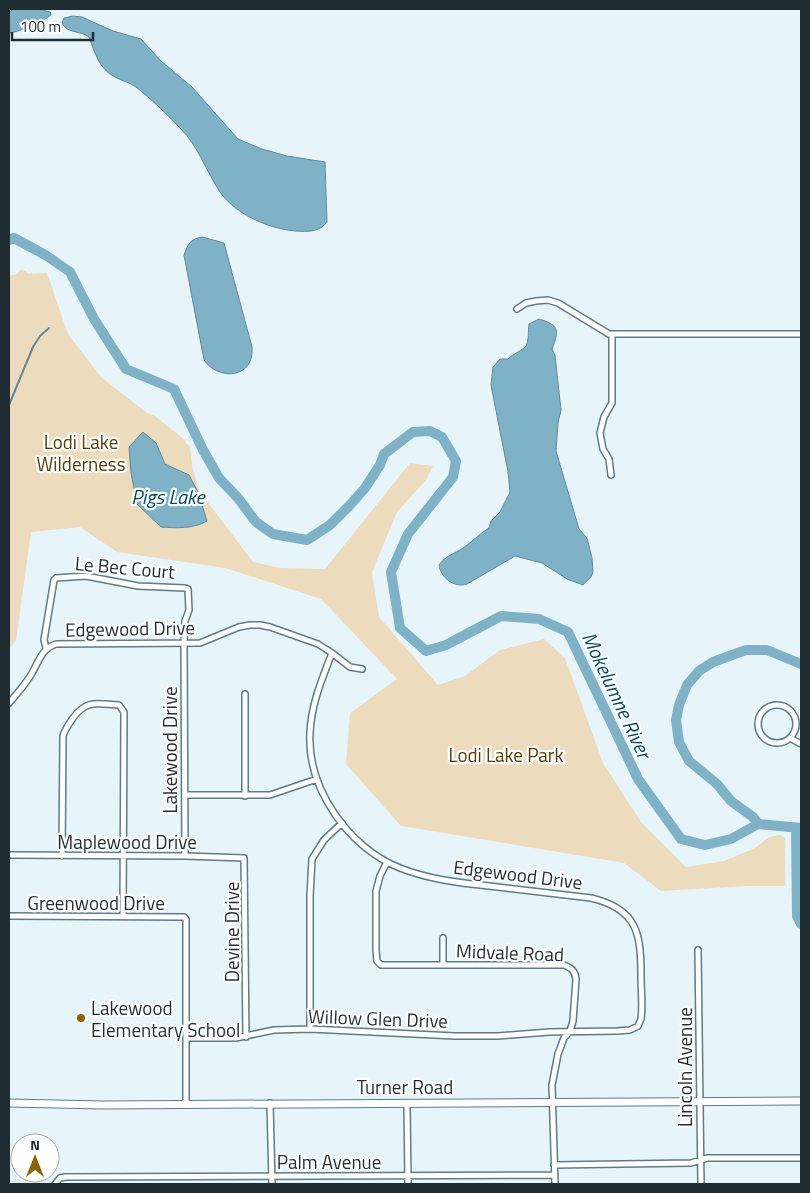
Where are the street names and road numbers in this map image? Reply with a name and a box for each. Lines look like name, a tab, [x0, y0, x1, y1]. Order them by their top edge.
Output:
street label: Le Bec Court	[74, 548, 176, 586]
street label: Edgewood Drive	[65, 612, 195, 644]
street label: Lakewood Drive	[155, 686, 184, 814]
street label: Maplewood Drive	[57, 827, 197, 856]
street label: Edgewood Drive	[452, 852, 584, 896]
street label: Devine Drive	[217, 882, 246, 982]
street label: Greenwood Drive	[27, 888, 165, 917]
street label: Midvale Road	[456, 936, 564, 968]
street label: Willow Glen Drive	[308, 1001, 448, 1035]
street label: Lincoln Avenue	[670, 1007, 699, 1127]
street label: Turner Road	[357, 1072, 453, 1101]
street label: Palm Avenue	[277, 1147, 381, 1176]

